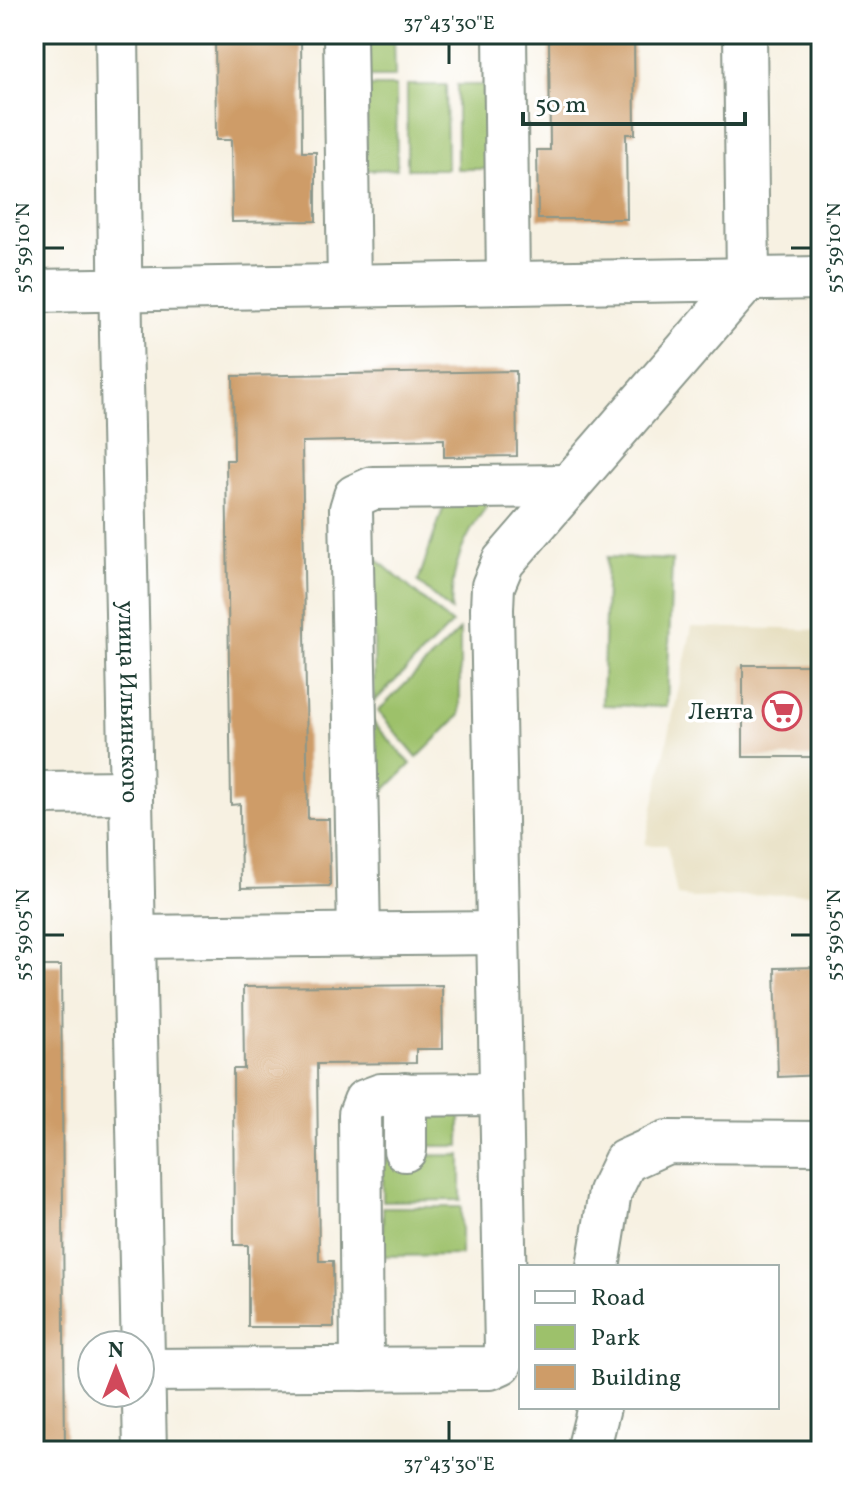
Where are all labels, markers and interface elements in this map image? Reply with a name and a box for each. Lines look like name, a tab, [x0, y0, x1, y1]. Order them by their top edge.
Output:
text: 37°43'30"E	[403, 10, 495, 38]
scale bar	[523, 76, 745, 126]
text: 50 m	[535, 89, 587, 123]
text: 55°59'10"N	[10, 202, 38, 293]
text: 55°59'10"N	[821, 202, 849, 293]
street label: улица Ильинского	[108, 600, 146, 804]
supermarket icon: Лента	[761, 690, 803, 732]
place label: Лента	[688, 696, 754, 730]
text: 55°59'05"N	[10, 889, 38, 981]
text: 55°59'05"N	[821, 889, 849, 981]
legend	[519, 1265, 779, 1409]
text: Road	[591, 1282, 645, 1316]
text: Park	[591, 1322, 640, 1356]
north arrow	[76, 1329, 156, 1409]
text: N	[108, 1336, 124, 1367]
text: Building	[591, 1362, 681, 1396]
text: 37°43'30"E	[403, 1451, 495, 1479]

